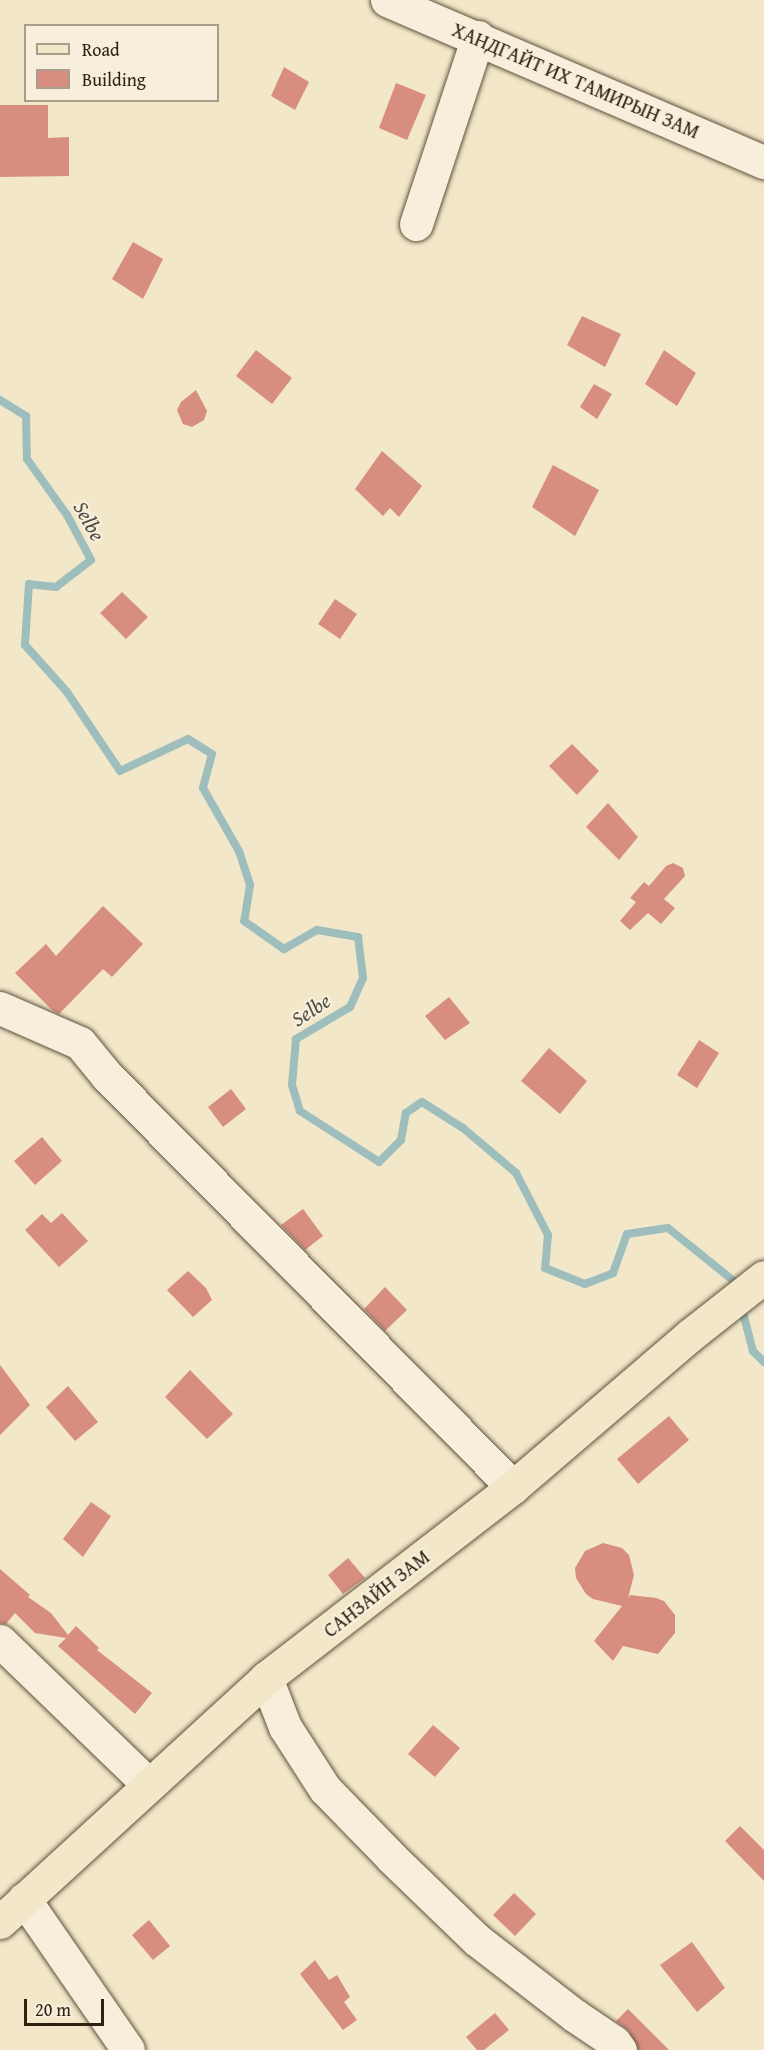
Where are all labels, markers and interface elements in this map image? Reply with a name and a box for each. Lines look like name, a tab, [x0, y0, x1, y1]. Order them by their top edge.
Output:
street label: ХАНДГАЙТ ИХ ТАМИРЫН ЗАМ	[449, 17, 703, 143]
legend	[24, 24, 219, 102]
text: Road	[82, 36, 120, 63]
text: Building	[82, 66, 146, 93]
water label: Selbe	[68, 497, 110, 545]
water label: Selbe	[287, 988, 335, 1032]
street label: САНЗАЙН ЗАМ	[318, 1544, 434, 1642]
scale bar	[27, 1987, 106, 2025]
text: 20 m	[35, 1996, 71, 2023]

